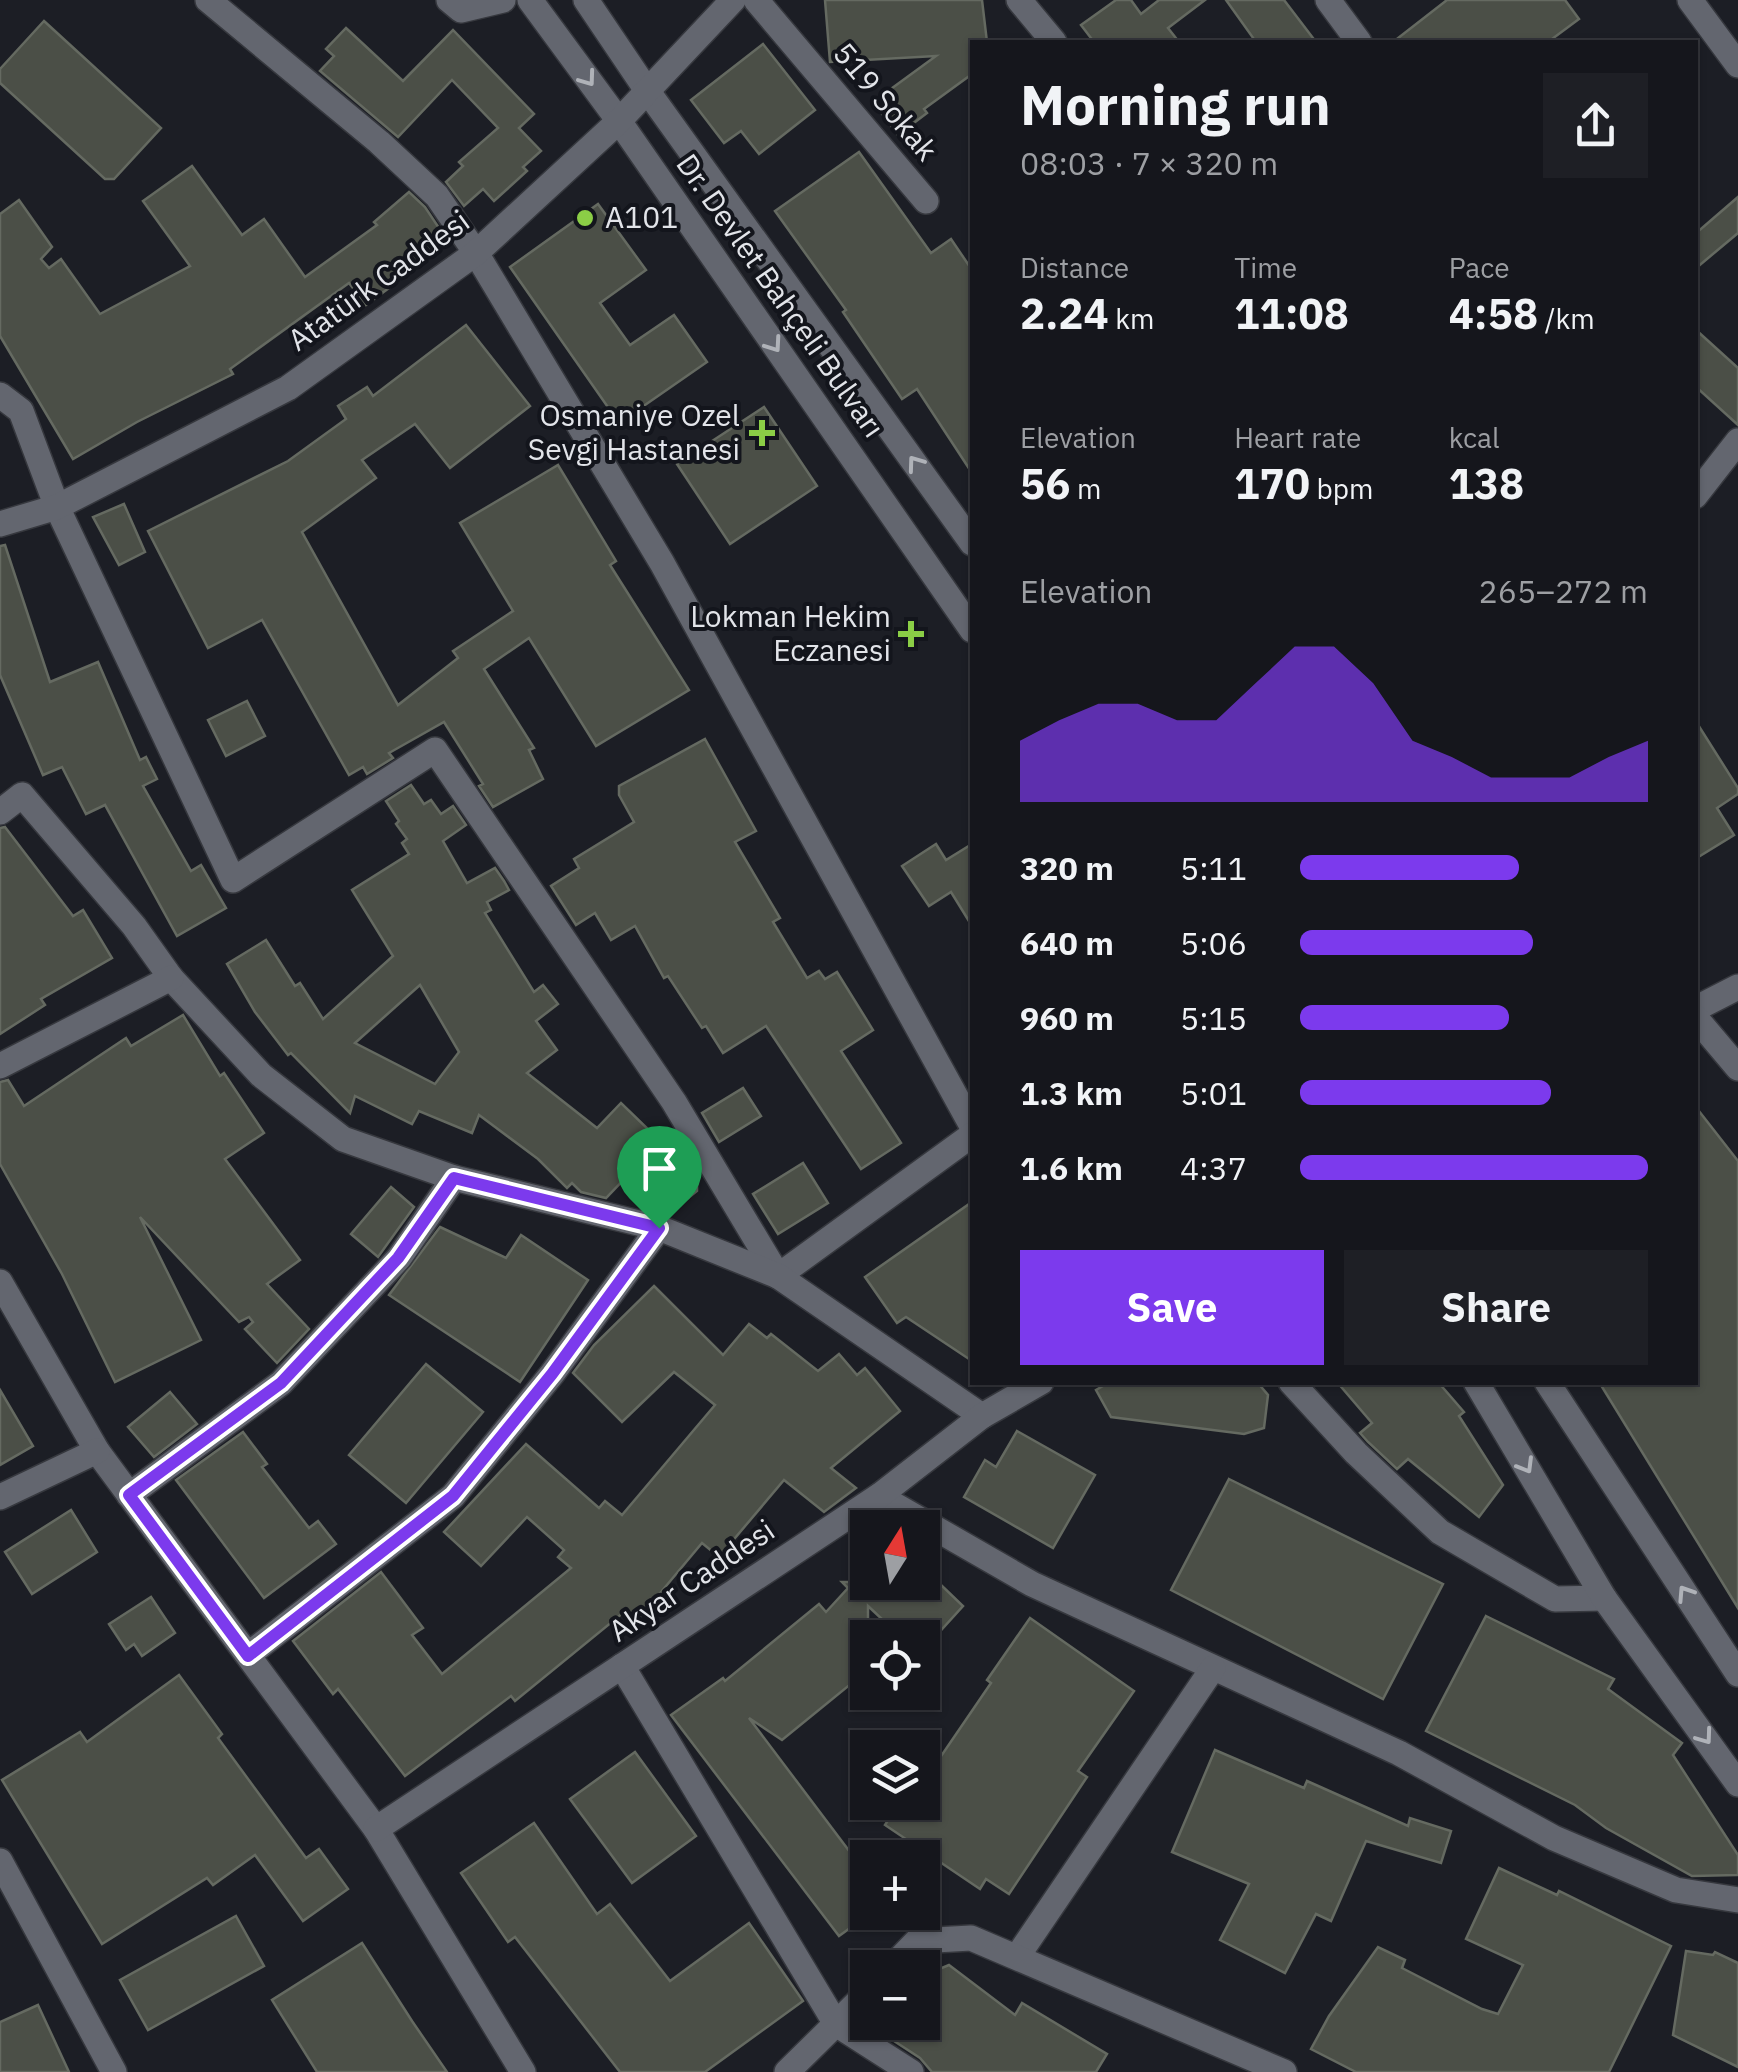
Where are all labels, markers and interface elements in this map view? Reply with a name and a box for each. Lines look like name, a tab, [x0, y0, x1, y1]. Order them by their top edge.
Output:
street label: 519 Sokak	[825, 34, 947, 168]
one-way arrow	[576, 68, 594, 86]
text: Morning run	[1020, 69, 1331, 140]
button: share	[1543, 73, 1648, 178]
text: 08:03 · 7 × 320 m	[1020, 142, 1278, 184]
street label: Dr. Devlet Bahçeli Bulvarı	[668, 146, 894, 445]
place label: A101	[605, 197, 678, 236]
street label: Atatürk Caddesi	[280, 201, 477, 359]
marker: A101	[574, 207, 596, 229]
text: Distance	[1020, 249, 1129, 286]
text: Time	[1234, 249, 1297, 286]
text: Pace	[1449, 249, 1510, 286]
text: 2.24	[1020, 286, 1109, 341]
text: 11:08	[1234, 286, 1349, 341]
text: 4:58	[1449, 286, 1538, 341]
text: km	[1109, 300, 1154, 337]
text: /km	[1538, 300, 1595, 337]
one-way arrow	[762, 333, 780, 352]
place label: Osmaniye Ozel Sevgi Hastanesi	[528, 395, 740, 468]
text: Elevation	[1020, 419, 1136, 456]
text: Heart rate	[1234, 419, 1361, 456]
text: kcal	[1449, 419, 1500, 456]
marker: Osmaniye Ozel Sevgi Hastanesi	[749, 420, 775, 446]
one-way arrow	[909, 456, 928, 475]
text: 56	[1020, 456, 1070, 511]
text: 170	[1234, 456, 1310, 511]
text: 138	[1449, 456, 1524, 511]
text: m	[1070, 470, 1101, 507]
text: bpm	[1310, 470, 1373, 507]
text: Elevation	[1020, 570, 1153, 612]
text: 265–272 m	[1478, 570, 1648, 612]
place label: Lokman Hekim Eczanesi	[690, 596, 891, 669]
marker: Lokman Hekim Eczanesi	[900, 623, 922, 645]
text: 320 m	[1020, 847, 1114, 889]
text: 5:11	[1180, 847, 1247, 889]
text: 640 m	[1020, 922, 1114, 964]
text: 5:06	[1180, 922, 1247, 964]
text: 960 m	[1020, 997, 1114, 1039]
text: 5:15	[1180, 997, 1247, 1039]
text: 1.3 km	[1020, 1072, 1123, 1114]
text: 5:01	[1180, 1072, 1247, 1114]
pin	[617, 1126, 702, 1229]
icon: arrive	[632, 1141, 687, 1196]
text: 1.6 km	[1020, 1147, 1123, 1189]
text: 4:37	[1180, 1147, 1247, 1189]
button: Save	[1020, 1250, 1324, 1365]
button: Share	[1344, 1250, 1648, 1365]
one-way arrow	[1514, 1455, 1533, 1473]
street label: Akyar Caddesi	[601, 1510, 782, 1650]
north arrow	[850, 1510, 940, 1600]
map controls	[850, 1510, 940, 2040]
one-way arrow	[1678, 1585, 1697, 1603]
button: locate	[850, 1620, 940, 1710]
one-way arrow	[1693, 1726, 1710, 1744]
button: layers	[850, 1730, 940, 1820]
button: +	[850, 1840, 940, 1930]
button: −	[850, 1950, 940, 2040]

